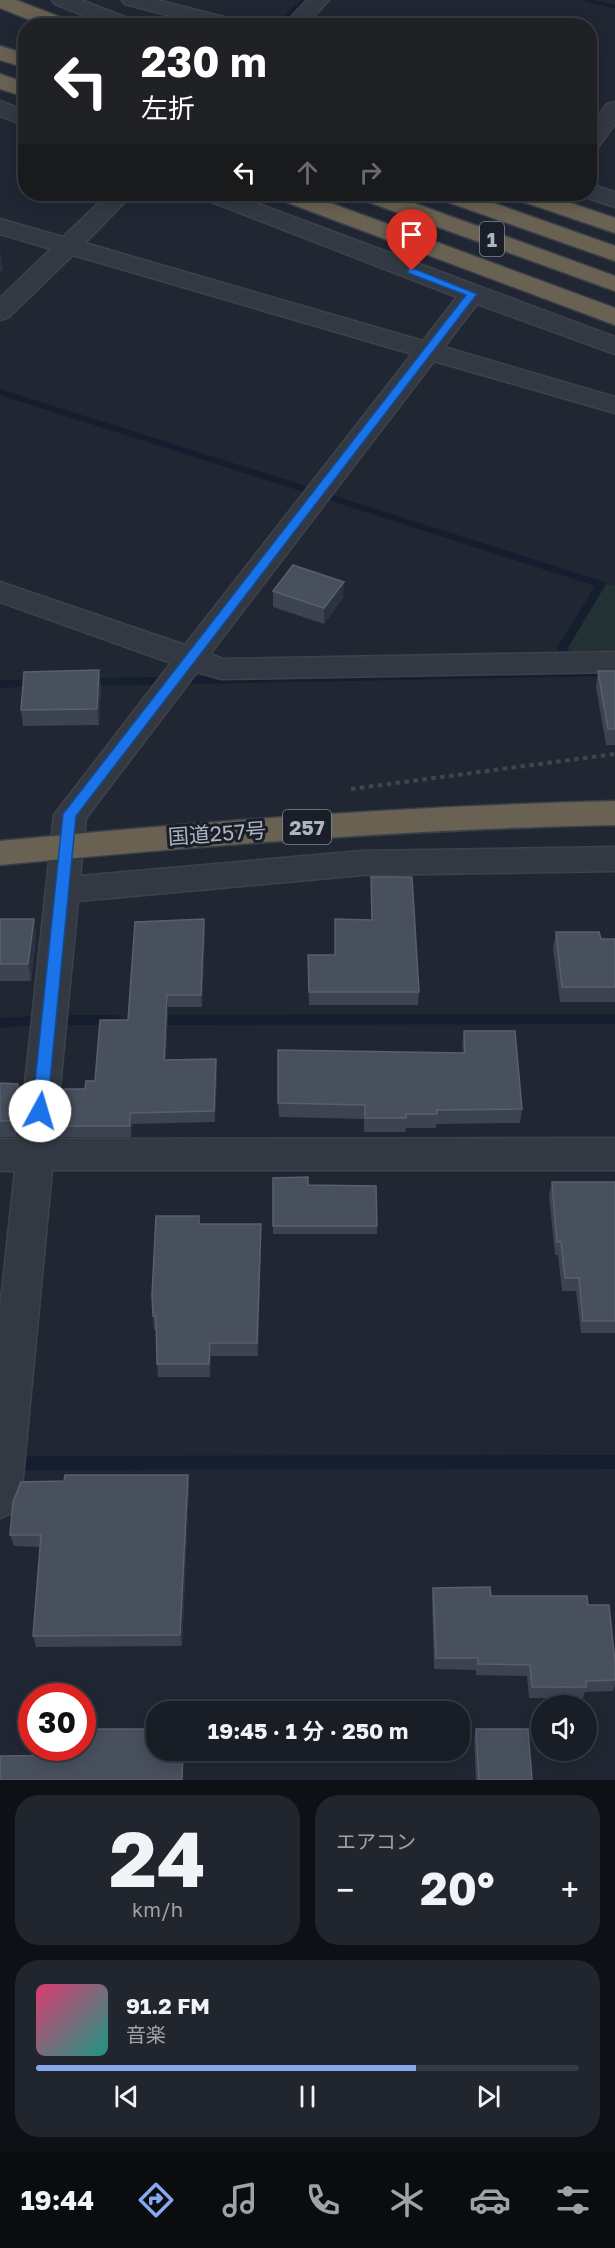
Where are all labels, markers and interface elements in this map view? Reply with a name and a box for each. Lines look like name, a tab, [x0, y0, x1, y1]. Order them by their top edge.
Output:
text: 230 m	[141, 36, 267, 86]
icon: left	[42, 42, 120, 120]
text: 左折	[141, 92, 195, 124]
icon: left	[228, 156, 261, 189]
icon: ahead	[291, 156, 324, 189]
icon: right	[354, 156, 387, 189]
pin	[386, 209, 437, 271]
icon: arrive	[395, 218, 428, 251]
road number: 1	[480, 222, 504, 256]
road number: 257	[283, 810, 331, 844]
street label: 国道257号	[167, 817, 267, 849]
position arrow	[8, 1079, 72, 1143]
speed limit sign: 30	[18, 1683, 96, 1761]
map controls	[531, 1695, 597, 1761]
button: sound	[531, 1695, 597, 1761]
text: 19:45 · 1 分 · 250 m	[208, 1717, 408, 1744]
text: 24	[109, 1811, 206, 1904]
text: エアコン	[336, 1829, 416, 1853]
text: 20°	[420, 1861, 495, 1915]
text: −	[336, 1870, 354, 1909]
text: +	[561, 1870, 579, 1909]
text: km/h	[132, 1897, 183, 1921]
text: 91.2 FM	[126, 1992, 210, 2019]
text: 音楽	[126, 2022, 166, 2046]
icon: previous	[110, 2080, 143, 2113]
icon: pause	[291, 2080, 324, 2113]
icon: next	[472, 2080, 505, 2113]
icon: directions	[135, 2179, 177, 2221]
icon: music	[219, 2179, 261, 2221]
icon: phone	[302, 2179, 344, 2221]
icon: climate	[386, 2179, 428, 2221]
icon: car	[469, 2179, 511, 2221]
icon: filters	[552, 2179, 594, 2221]
text: 19:44	[21, 2184, 94, 2216]

